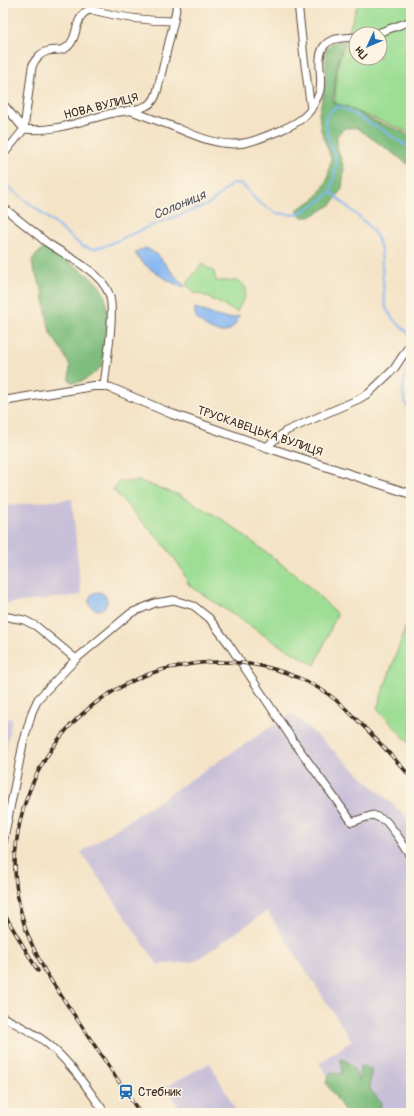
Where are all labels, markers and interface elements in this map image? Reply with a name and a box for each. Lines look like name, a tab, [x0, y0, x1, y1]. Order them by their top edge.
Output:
north arrow	[348, 26, 388, 66]
text: Пн	[352, 43, 370, 61]
street label: НОВА ВУЛИЦЯ	[62, 90, 140, 123]
water label: Солониця	[151, 186, 210, 223]
street label: ТРУСКАВЕЦЬКА ВУЛИЦЯ	[195, 403, 325, 460]
station icon: Стебник	[117, 1083, 135, 1101]
place label: Стебник	[138, 1085, 182, 1100]

